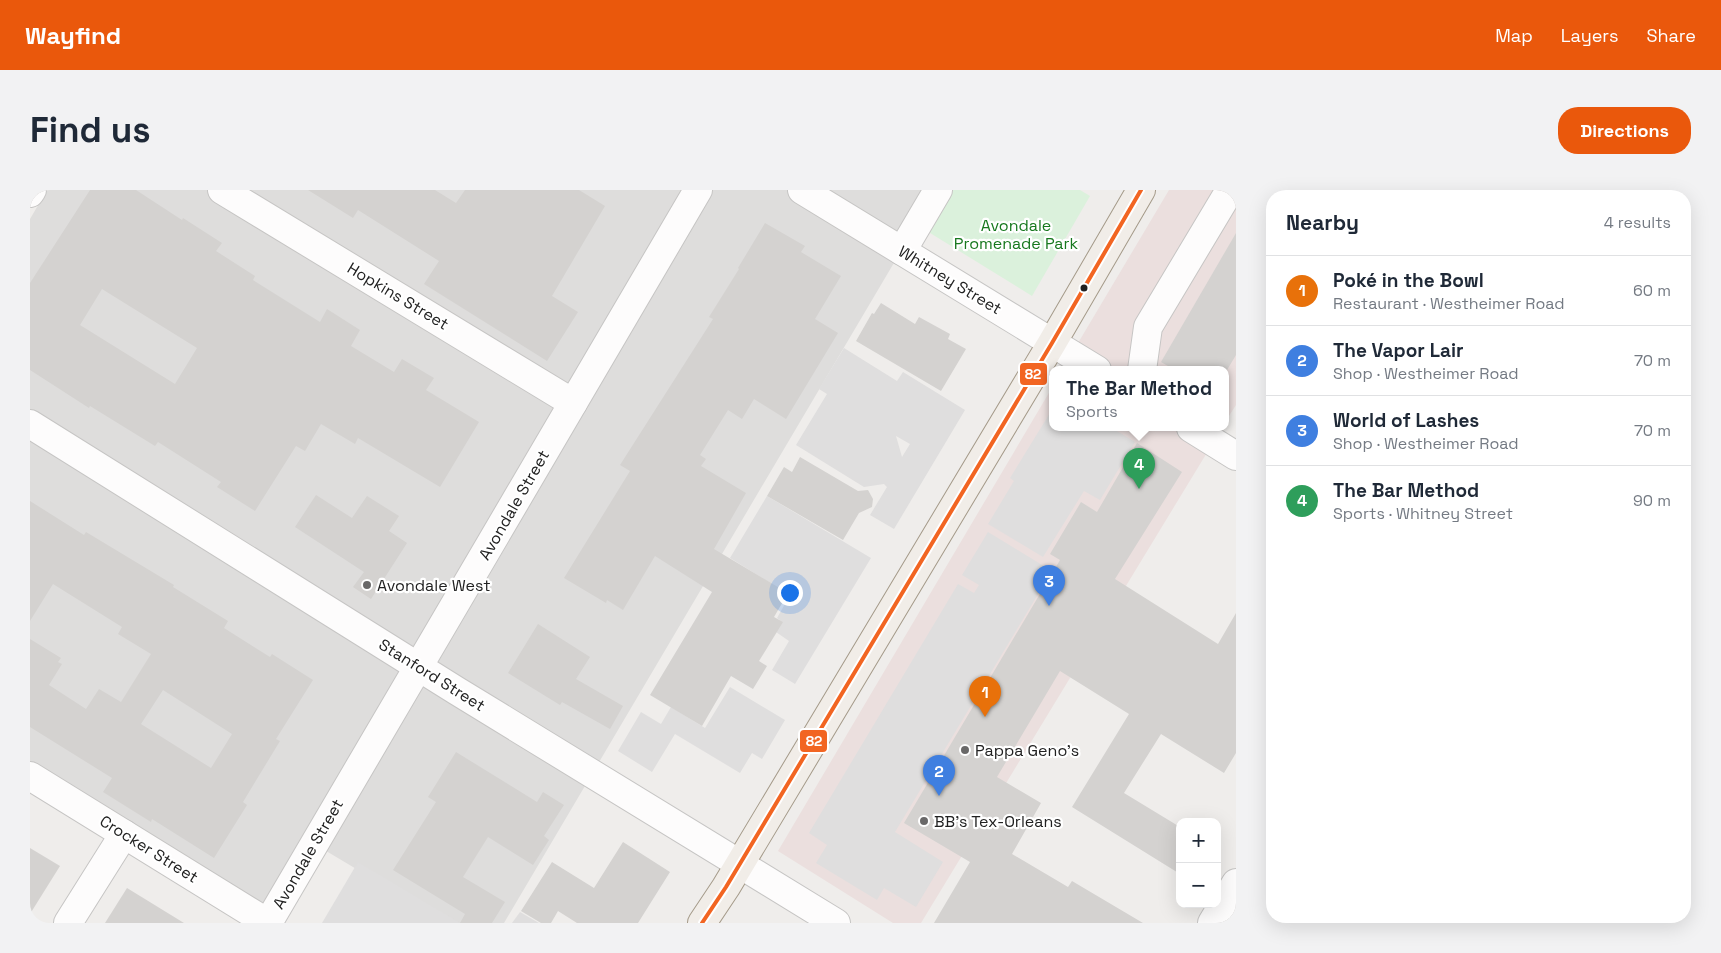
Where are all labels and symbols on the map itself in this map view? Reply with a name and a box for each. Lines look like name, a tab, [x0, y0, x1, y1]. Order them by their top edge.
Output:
park label: Avondale Promenade Park	[954, 215, 1079, 254]
street label: Whitney Street	[894, 241, 1006, 319]
street label: Hopkins Street	[344, 258, 452, 334]
unlabelled marker	[1079, 283, 1089, 293]
line badge: 82	[1019, 362, 1048, 386]
text: 82	[1025, 365, 1041, 383]
street label: Avondale Street	[474, 446, 554, 564]
pin: 4	[1123, 448, 1155, 489]
pin: 3	[1033, 565, 1065, 606]
place label: Avondale West	[377, 575, 491, 596]
marker: Avondale West	[361, 579, 373, 591]
your location	[777, 580, 803, 606]
street label: Stanford Street	[375, 634, 489, 716]
pin: 1	[969, 676, 1001, 717]
line badge: 82	[799, 729, 828, 753]
text: 82	[806, 732, 822, 750]
place label: Pappa Geno's	[975, 740, 1079, 761]
marker: Pappa Geno's	[959, 744, 971, 756]
pin: 2	[923, 755, 955, 796]
street label: Avondale Street	[268, 795, 348, 913]
street label: Crocker Street	[96, 810, 202, 888]
place label: BB's Tex-Orleans	[934, 811, 1062, 832]
marker: BB's Tex-Orleans	[918, 815, 930, 827]

